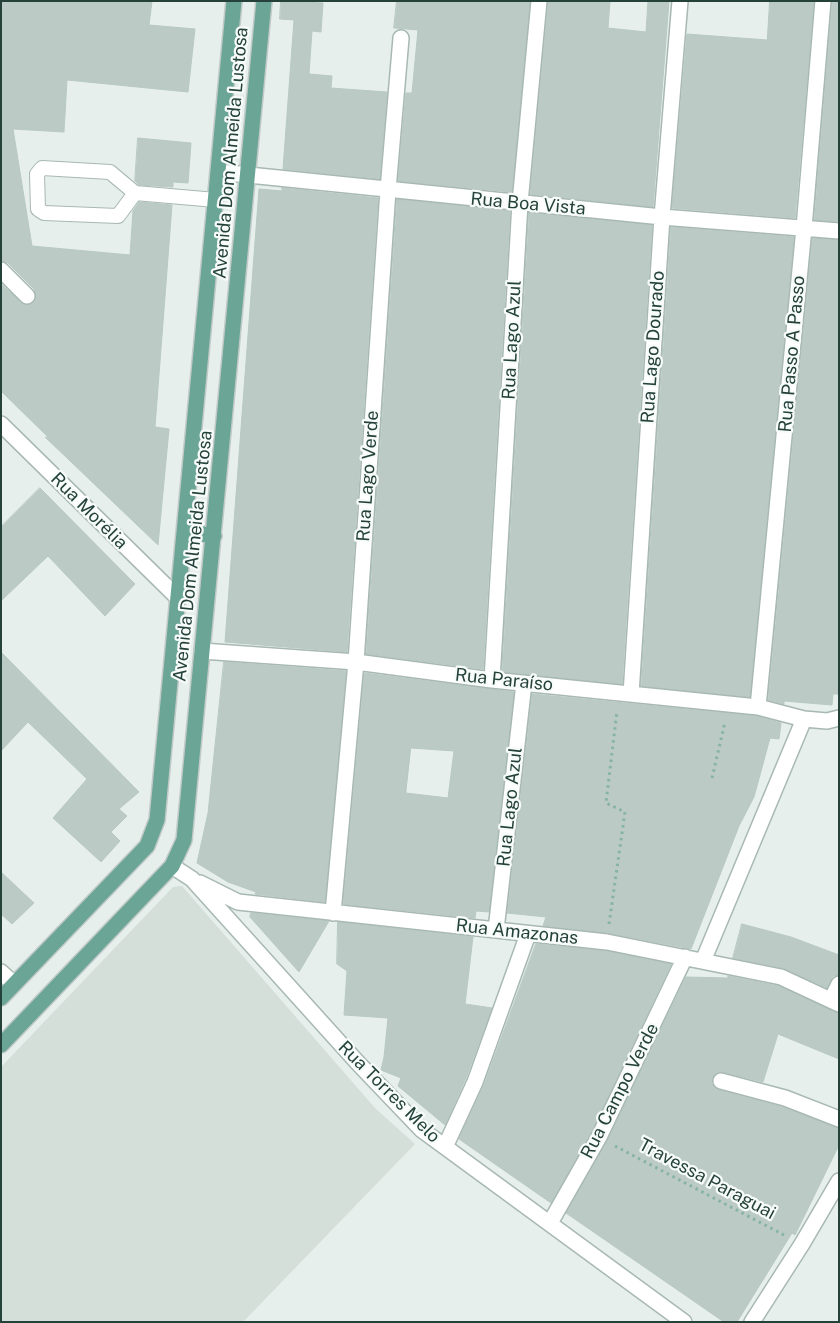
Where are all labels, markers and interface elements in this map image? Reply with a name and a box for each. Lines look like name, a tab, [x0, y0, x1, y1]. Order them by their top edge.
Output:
street label: Avenida Dom Almeida Lustosa	[209, 26, 253, 280]
street label: Rua Boa Vista	[469, 188, 587, 220]
street label: Rua Lago Dourado	[637, 270, 669, 424]
street label: Rua Passo A Passo	[774, 275, 810, 433]
street label: Rua Lago Azul	[498, 280, 526, 400]
street label: Rua Lago Verde	[353, 410, 383, 542]
street label: Avenida Dom Almeida Lustosa	[169, 429, 217, 683]
street label: Rua Morélia	[46, 468, 132, 554]
street label: Rua Paraíso	[454, 664, 554, 696]
street label: Rua Lago Azul	[493, 746, 527, 868]
street label: Rua Amazonas	[455, 915, 579, 949]
street label: Rua Campo Verde	[577, 1020, 663, 1162]
street label: Rua Torres Melo	[334, 1037, 444, 1147]
street label: Travessa Paraguai	[635, 1134, 779, 1224]

